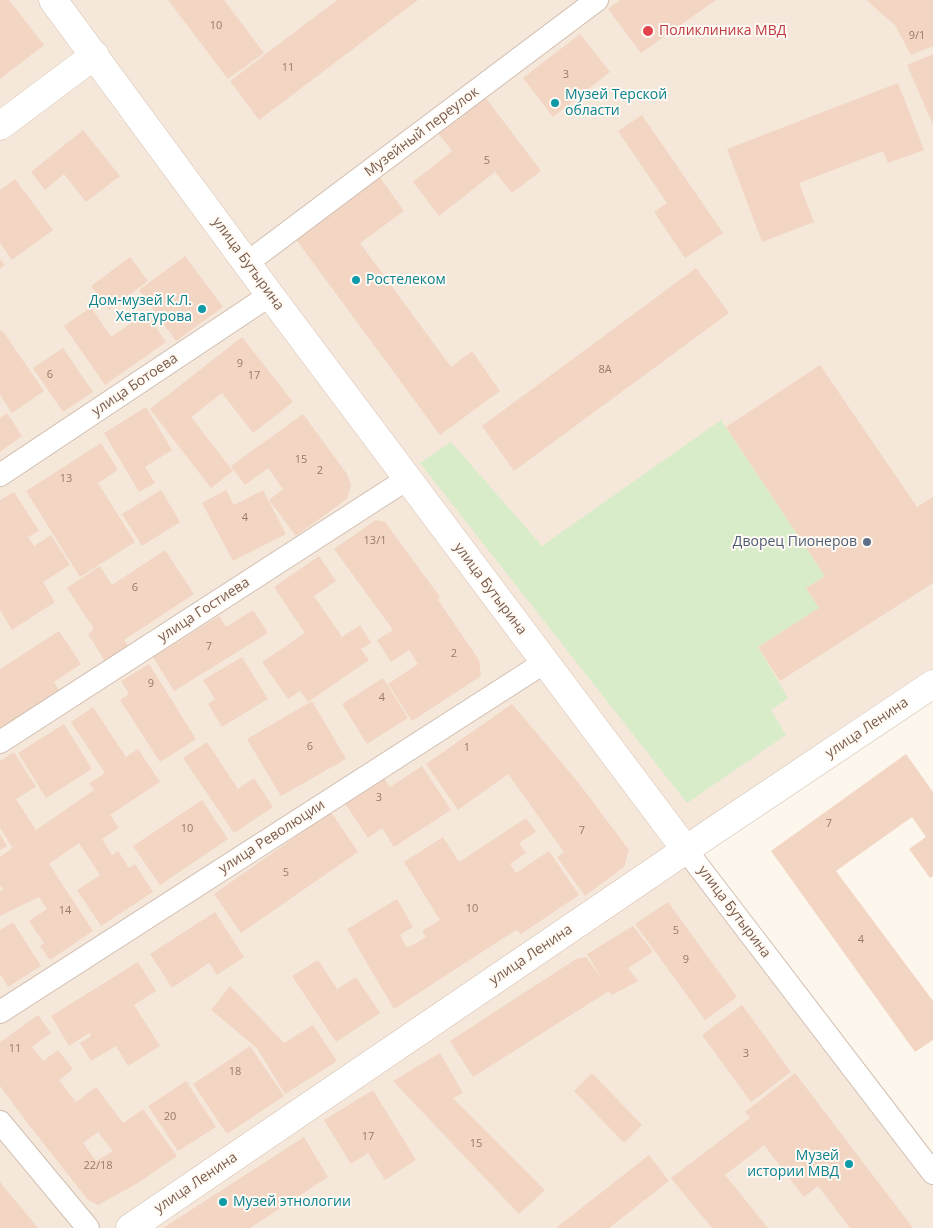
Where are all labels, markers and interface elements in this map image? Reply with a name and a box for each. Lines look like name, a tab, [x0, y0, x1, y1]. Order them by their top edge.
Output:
house number: 10	[210, 19, 222, 33]
place label: Поликлиника МВД	[659, 23, 786, 39]
marker: Поликлиника МВД	[641, 24, 655, 38]
house number: 9/1	[909, 29, 925, 43]
house number: 11	[282, 61, 294, 75]
house number: 3	[563, 68, 569, 82]
street label: Музейный переулок	[361, 83, 483, 181]
place label: Музей Терской области	[565, 87, 667, 120]
marker: Музей Терской области	[549, 97, 561, 109]
house number: 5	[484, 154, 490, 168]
street label: улица Бутырина	[209, 214, 287, 314]
place label: Ростелеком	[366, 272, 446, 288]
marker: Ростелеком	[350, 274, 362, 286]
place label: Дом-музей К.Л. Хетагурова	[89, 293, 192, 326]
marker: Дом-музей К.Л. Хетагурова	[196, 303, 208, 315]
street label: улица Ботоева	[89, 350, 181, 420]
house number: 9	[237, 357, 243, 371]
house number: 8А	[598, 363, 612, 377]
house number: 6	[47, 368, 53, 382]
house number: 17	[248, 369, 260, 383]
house number: 15	[295, 453, 307, 467]
house number: 2	[317, 464, 323, 478]
house number: 13	[60, 472, 72, 486]
house number: 4	[242, 511, 248, 525]
house number: 13/1	[364, 534, 386, 548]
place label: Дворец Пионеров	[733, 534, 857, 550]
marker: Дворец Пионеров	[861, 536, 873, 548]
street label: улица Бутырина	[450, 540, 530, 638]
street label: улица Гостиева	[155, 574, 253, 646]
house number: 6	[132, 581, 138, 595]
house number: 7	[206, 640, 212, 654]
house number: 2	[451, 647, 457, 661]
house number: 9	[148, 677, 154, 691]
house number: 4	[379, 691, 385, 705]
street label: улица Ленина	[822, 694, 912, 762]
house number: 6	[307, 740, 313, 754]
house number: 1	[464, 741, 470, 755]
house number: 3	[376, 791, 382, 805]
street label: улица Революции	[216, 796, 328, 878]
house number: 7	[826, 817, 832, 831]
house number: 10	[181, 822, 193, 836]
house number: 7	[579, 824, 585, 838]
street label: улица Бутырина	[694, 863, 774, 961]
house number: 5	[283, 866, 289, 880]
house number: 10	[466, 902, 478, 916]
house number: 14	[59, 904, 71, 918]
street label: улица Ленина	[486, 921, 576, 989]
house number: 5	[673, 924, 679, 938]
house number: 4	[858, 933, 864, 947]
house number: 9	[683, 953, 689, 967]
house number: 11	[9, 1042, 21, 1056]
house number: 3	[743, 1047, 749, 1061]
house number: 18	[229, 1065, 241, 1079]
house number: 20	[164, 1110, 176, 1124]
house number: 17	[362, 1130, 374, 1144]
house number: 15	[470, 1137, 482, 1151]
place label: Музей истории МВД	[747, 1148, 839, 1180]
street label: улица Ленина	[151, 1149, 241, 1217]
marker: Музей истории МВД	[843, 1158, 855, 1170]
house number: 22/18	[83, 1159, 113, 1173]
place label: Музей этнологии	[233, 1194, 351, 1210]
marker: Музей этнологии	[217, 1196, 229, 1208]

